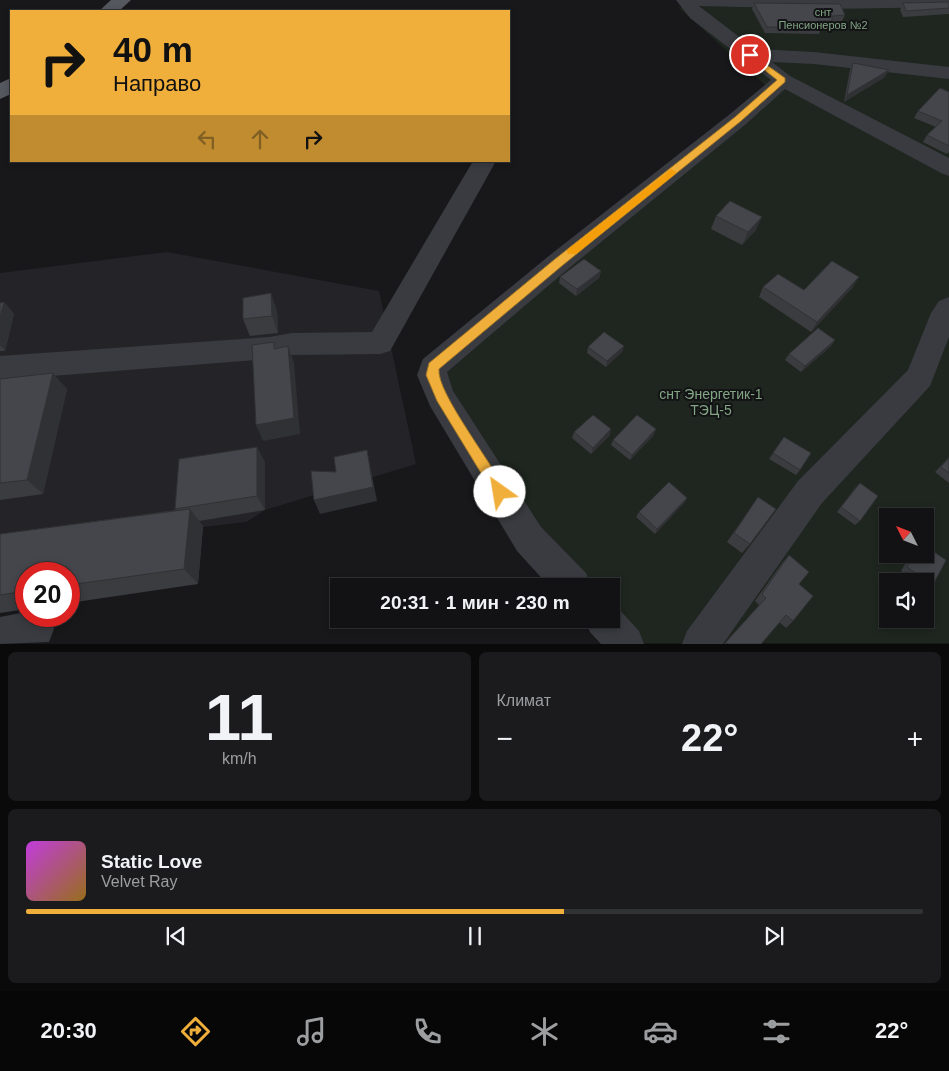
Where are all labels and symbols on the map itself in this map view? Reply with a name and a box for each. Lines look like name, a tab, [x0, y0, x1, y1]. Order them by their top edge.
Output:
park label: снт Пенсионеров №2	[778, 6, 868, 31]
pin	[729, 34, 771, 76]
park label: снт Энергетик-1 ТЭЦ-5	[659, 386, 763, 418]
position arrow	[473, 465, 525, 517]
north arrow	[879, 508, 934, 562]
speed limit sign: 20	[15, 562, 80, 627]

